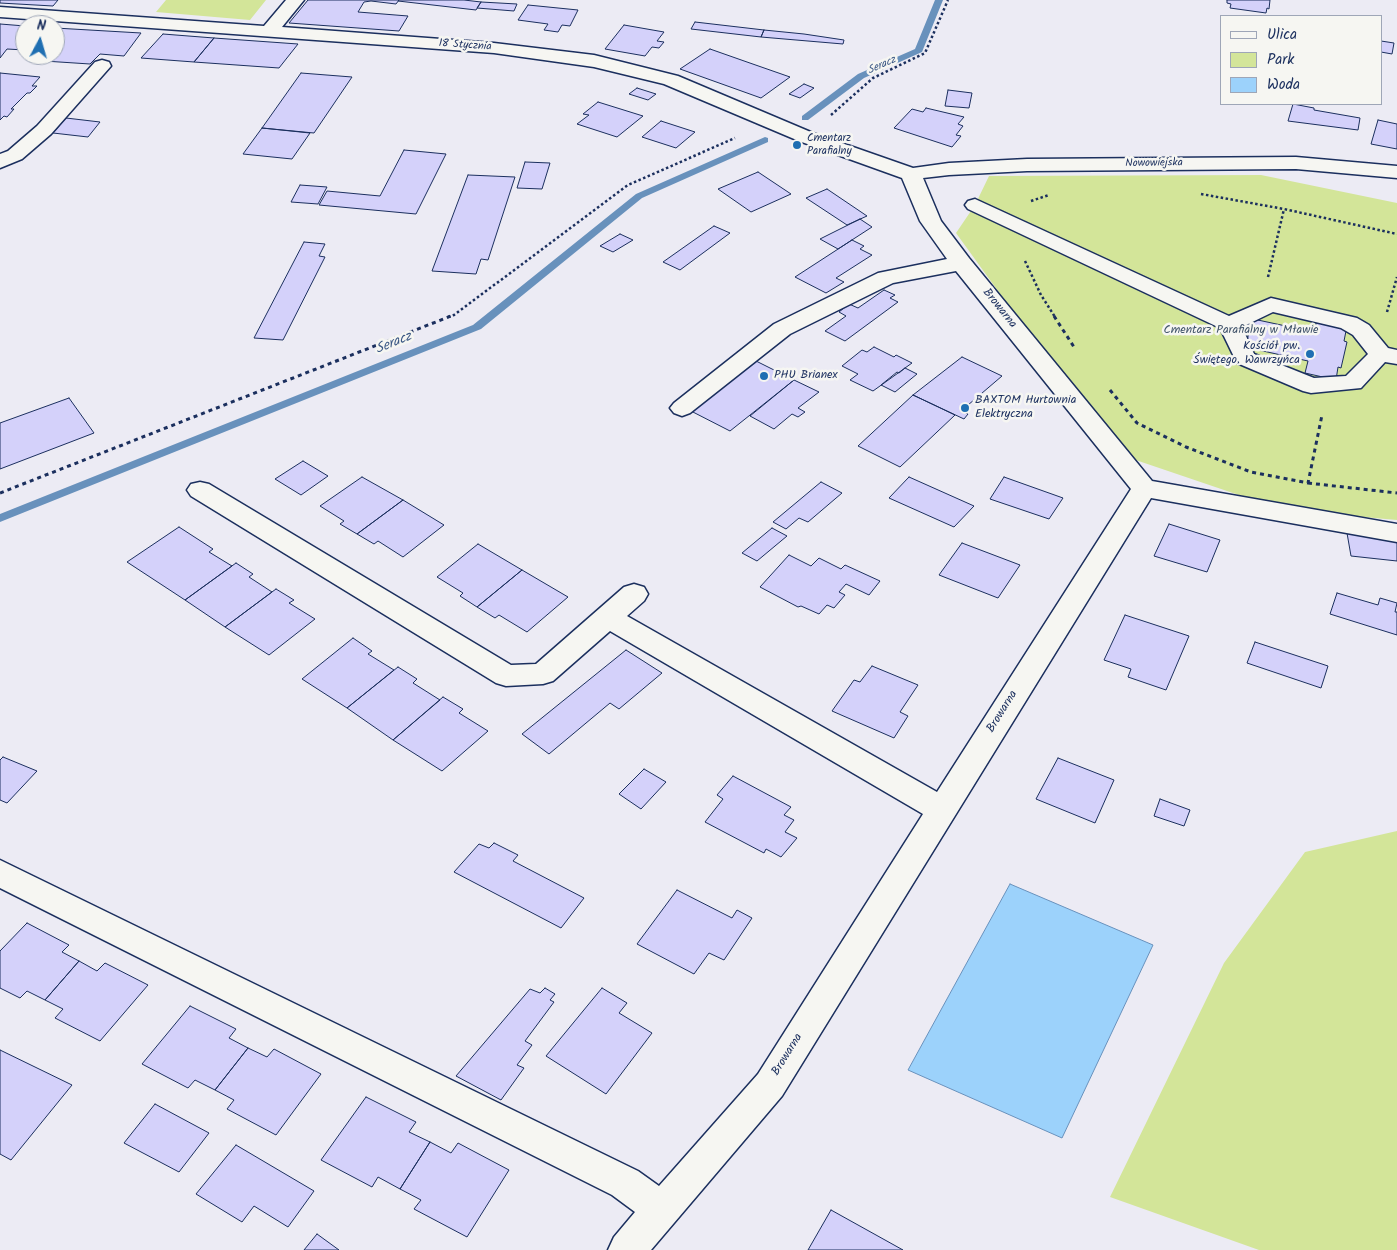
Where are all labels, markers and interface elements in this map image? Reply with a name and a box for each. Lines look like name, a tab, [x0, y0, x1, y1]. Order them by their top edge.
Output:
north arrow	[15, 15, 65, 65]
text: N	[36, 15, 47, 37]
legend	[1220, 15, 1382, 105]
text: Ulica	[1267, 23, 1297, 47]
street label: 18 Stycznia	[438, 38, 492, 54]
text: Park	[1267, 48, 1294, 72]
water label: Seracz	[866, 54, 898, 78]
text: Woda	[1267, 73, 1300, 97]
place label: Cmentarz Parafialny	[807, 132, 852, 158]
marker: Cmentarz Parafialny	[791, 139, 803, 151]
street label: Nowowiejska	[1125, 157, 1183, 171]
street label: Browarna	[979, 286, 1019, 332]
park label: Cmentarz Parafialny w Mławie	[1163, 324, 1319, 338]
water label: Seracz	[374, 329, 414, 359]
place label: Kościół pw. Świętego. Wawrzyńca	[1193, 340, 1300, 368]
marker: Kościół pw. Świętego. Wawrzyńca	[1304, 348, 1316, 360]
place label: PHU Brianex	[774, 369, 838, 383]
marker: PHU Brianex	[758, 370, 770, 382]
place label: BAXTOM Hurtownia Elektryczna	[975, 394, 1076, 422]
marker: BAXTOM Hurtownia Elektryczna	[959, 402, 971, 414]
street label: Browarna	[985, 688, 1021, 736]
street label: Browarna	[770, 1031, 806, 1079]

